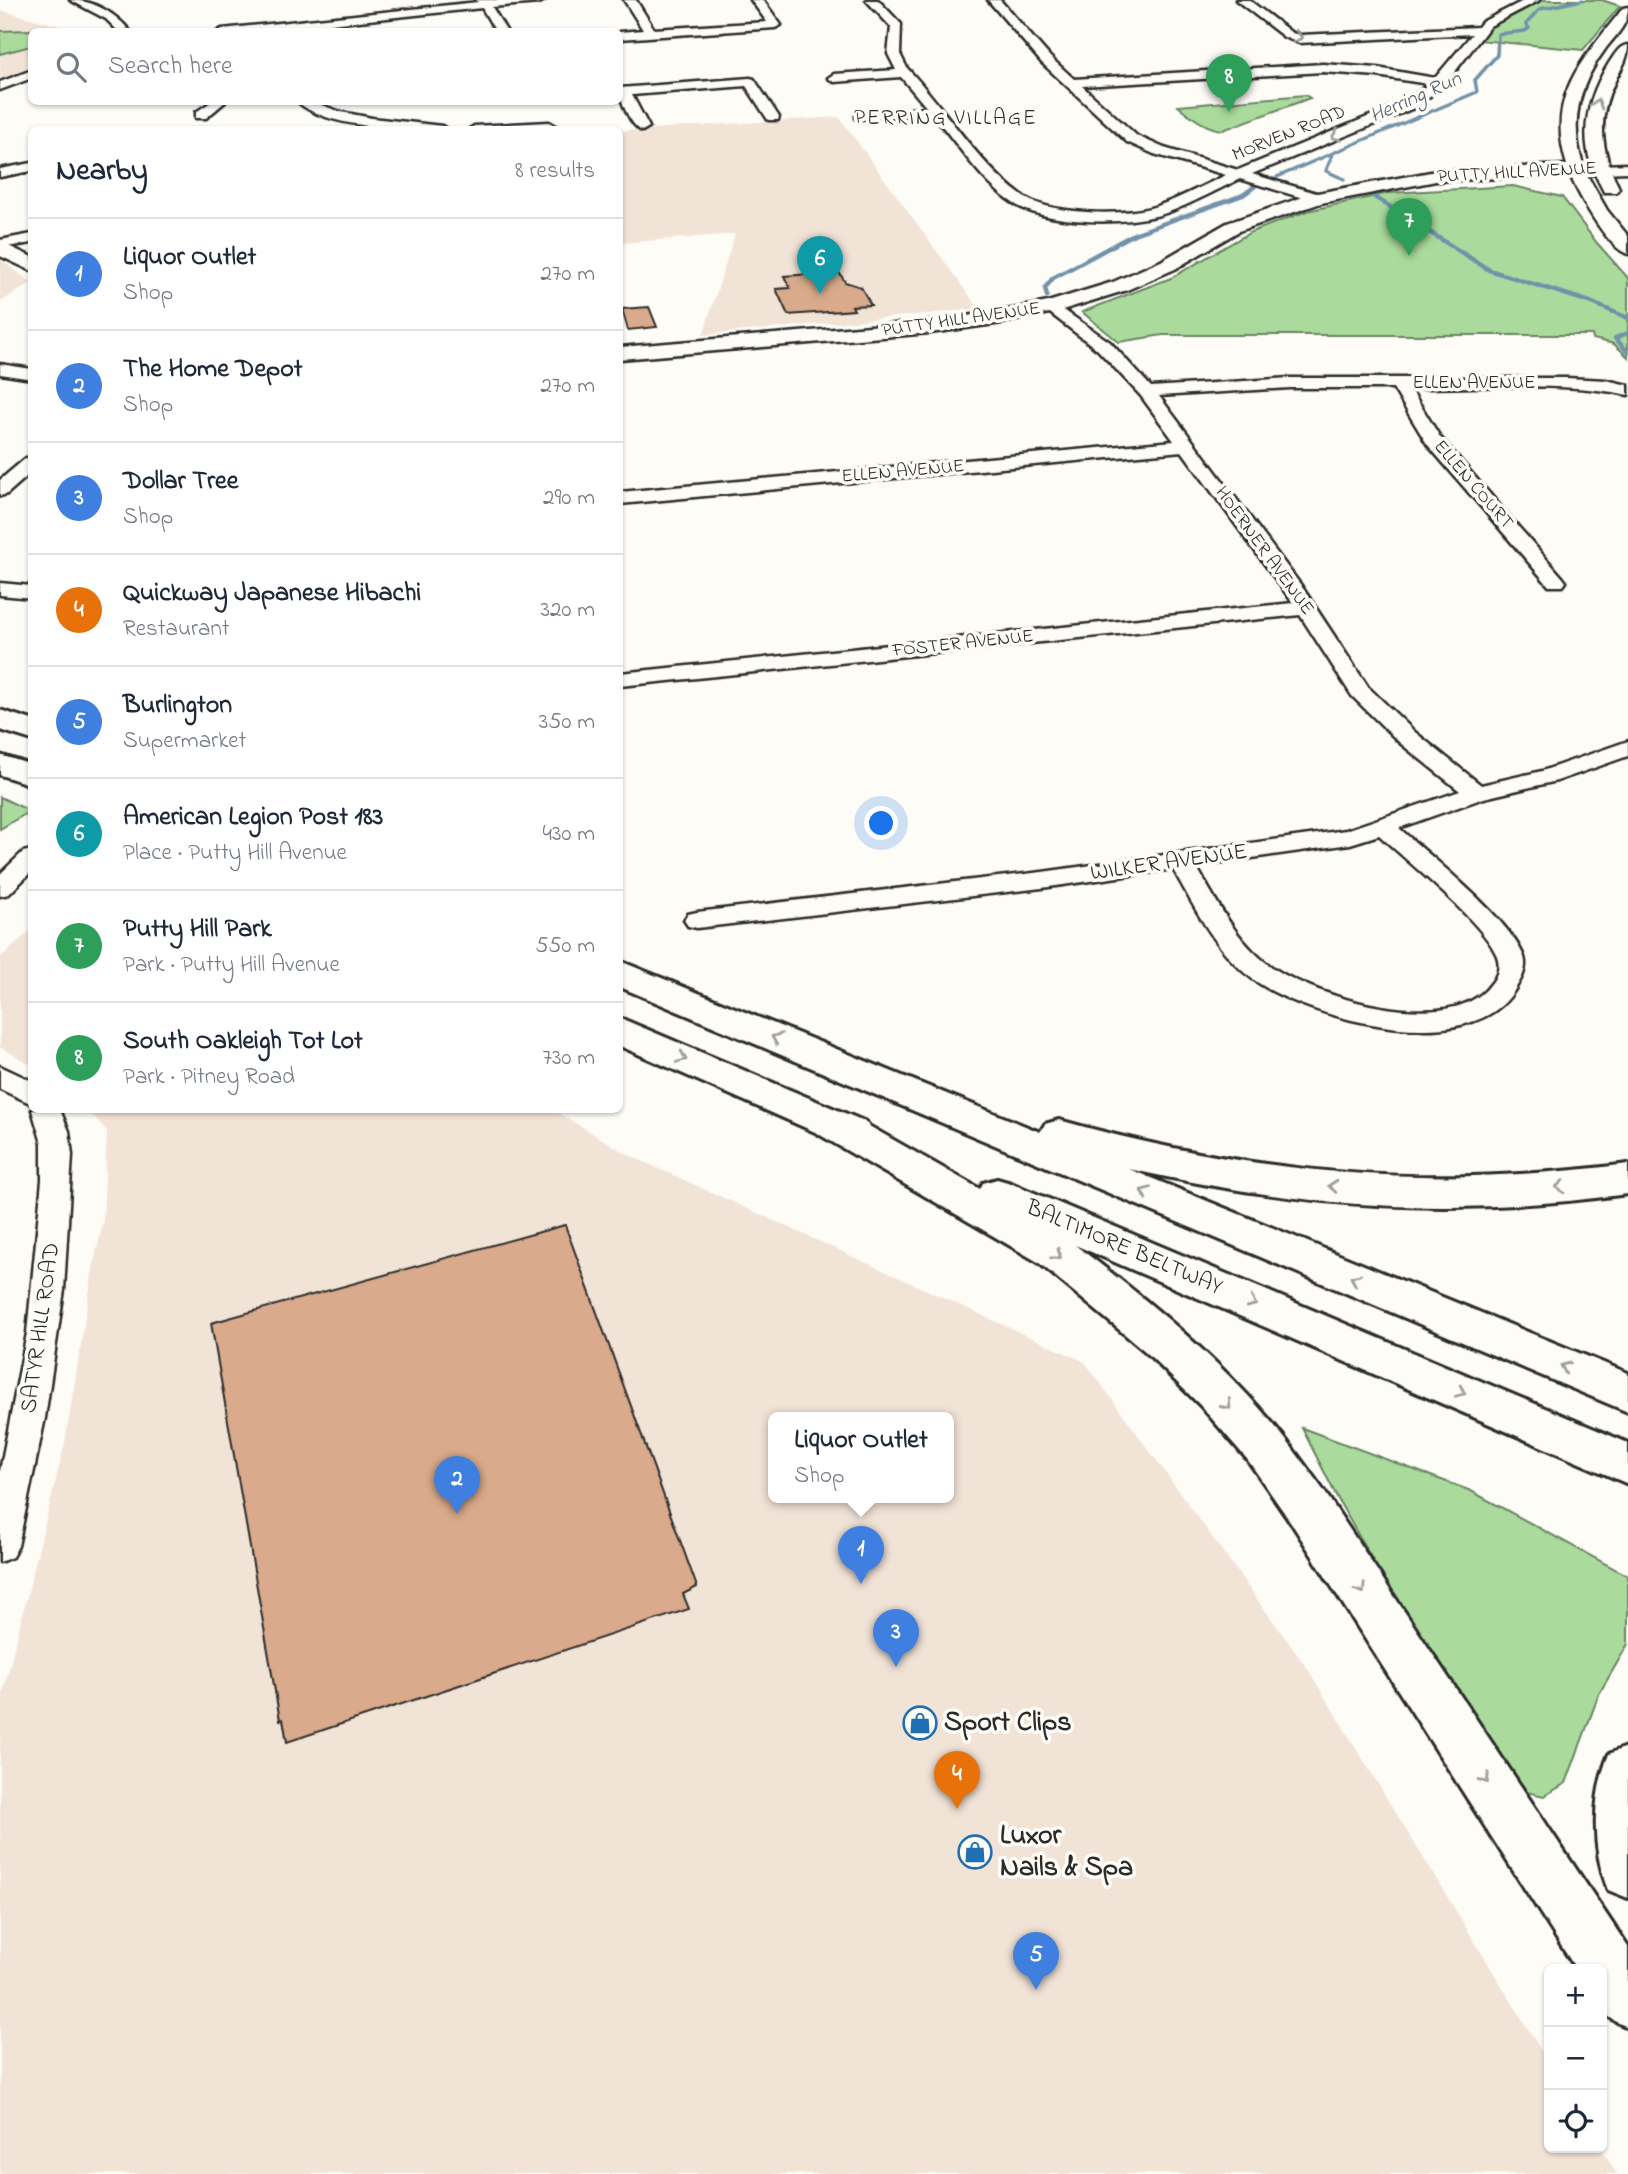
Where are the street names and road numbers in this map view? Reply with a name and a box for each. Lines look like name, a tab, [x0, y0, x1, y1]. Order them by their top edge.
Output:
street label: MORVEN ROAD	[1228, 99, 1350, 169]
street label: PUTTY HILL AVENUE	[1436, 155, 1598, 191]
street label: PUTTY HILL AVENUE	[880, 296, 1042, 344]
street label: ELLEN AVENUE	[1412, 370, 1536, 397]
street label: ELLEN COURT	[1427, 434, 1519, 536]
street label: ELLEN AVENUE	[840, 453, 966, 491]
street label: HOERNER AVENUE	[1208, 481, 1320, 621]
street label: FOSTER AVENUE	[890, 623, 1035, 665]
street label: WILKER AVENUE	[1088, 836, 1250, 890]
street label: BALTIMORE BELTWAY	[1020, 1191, 1228, 1304]
street label: SATYR HILL ROAD	[13, 1241, 69, 1415]

